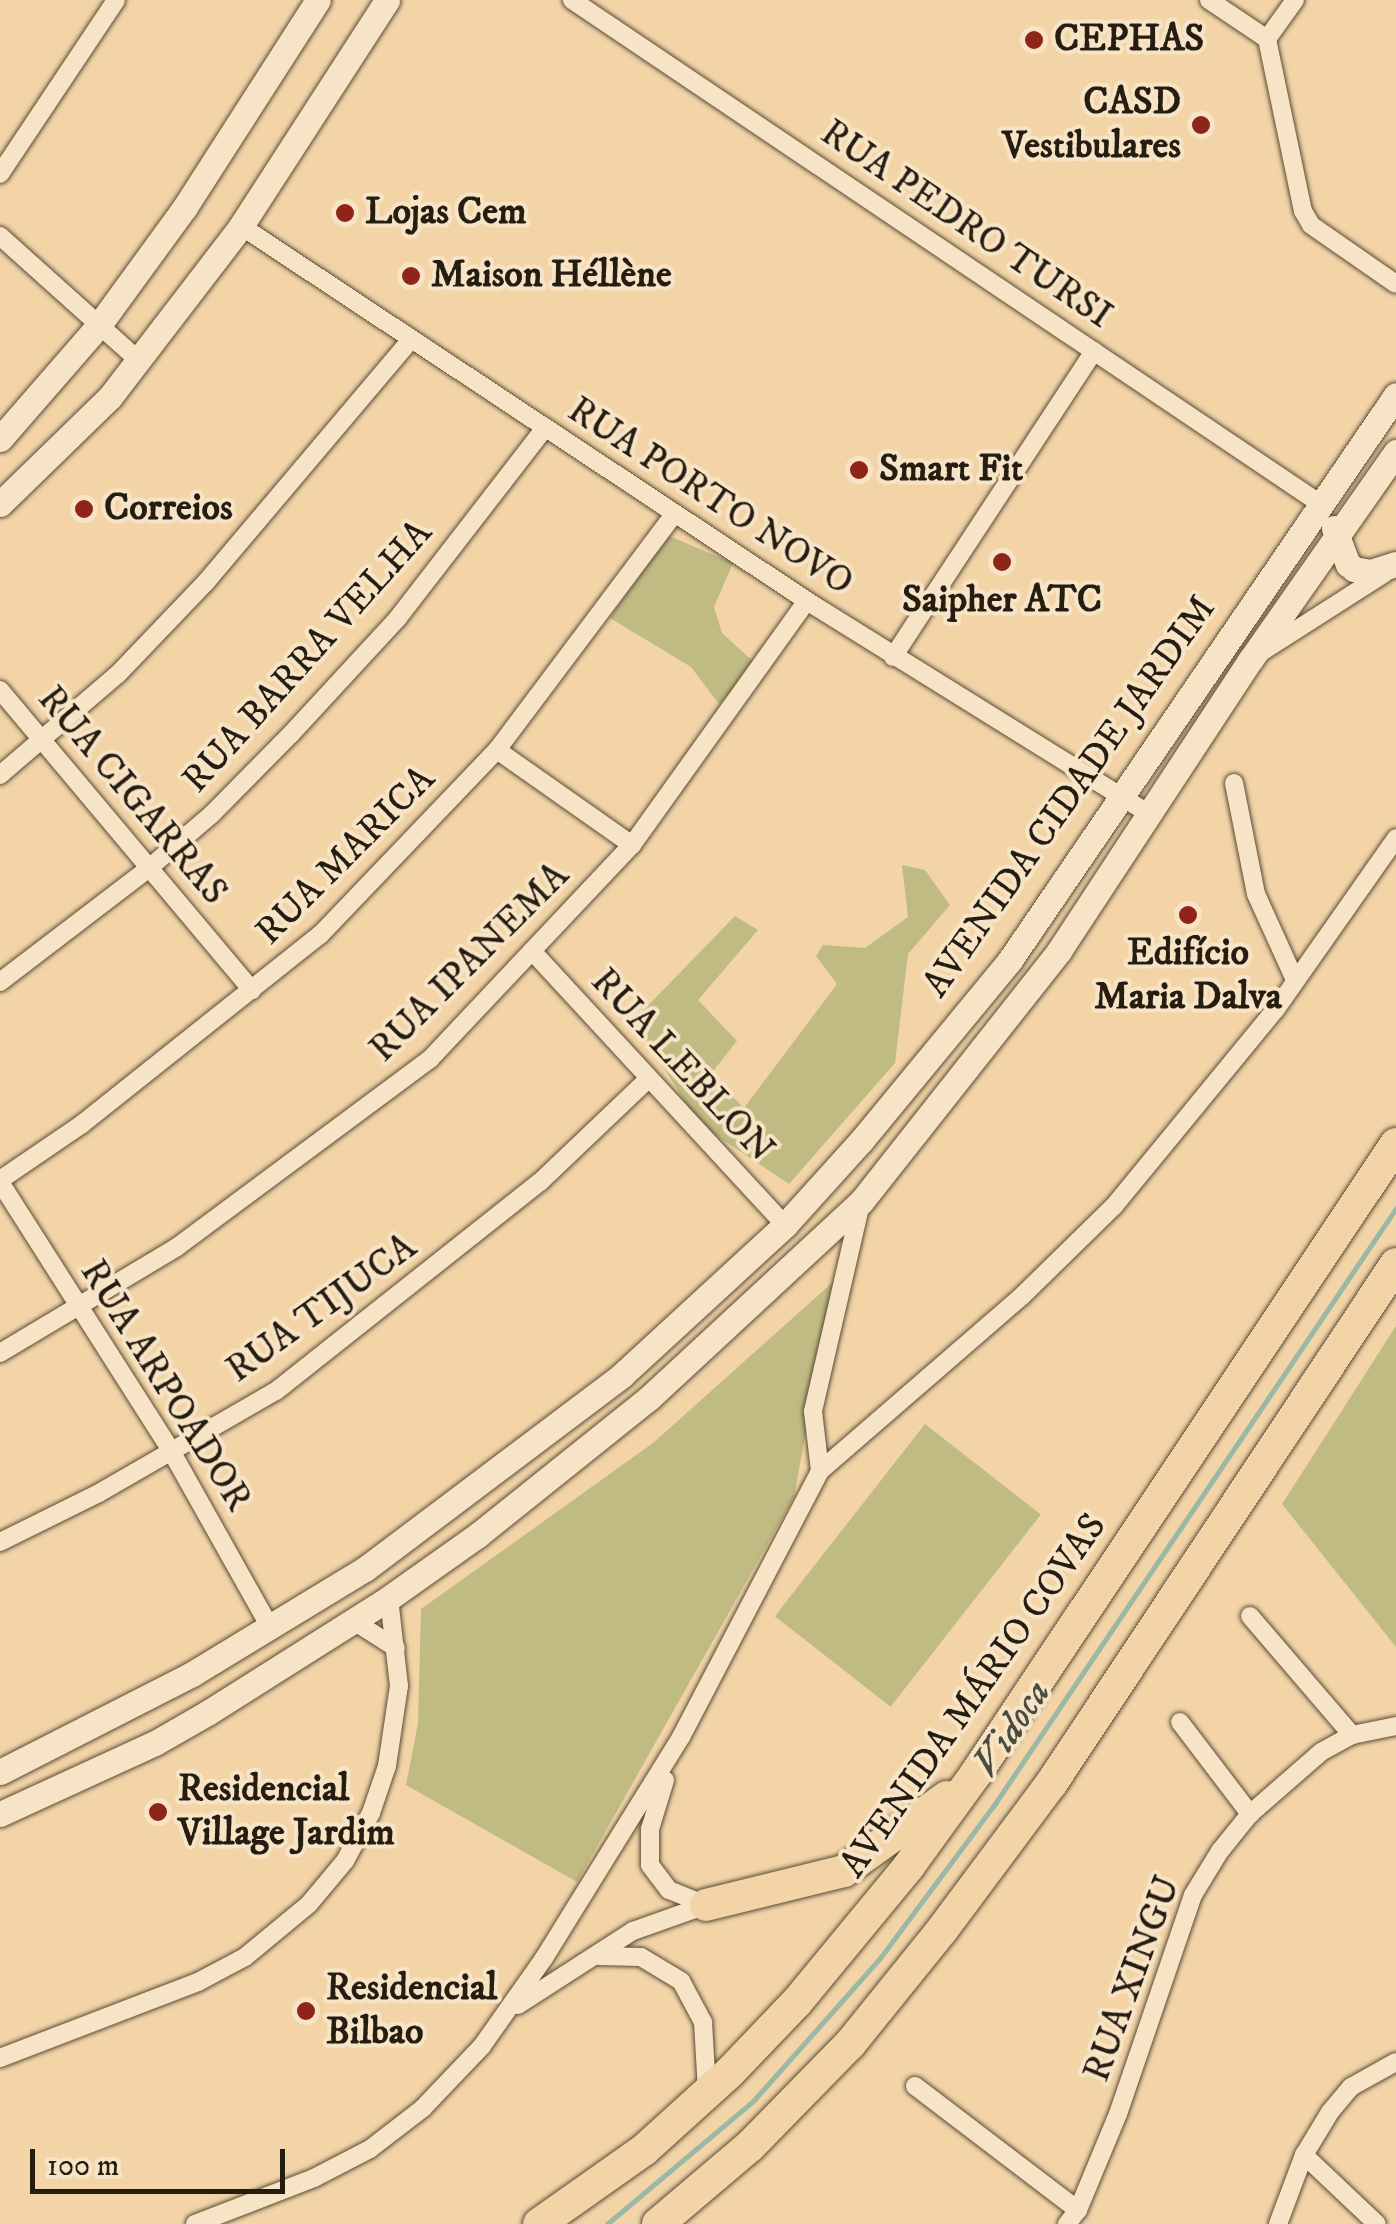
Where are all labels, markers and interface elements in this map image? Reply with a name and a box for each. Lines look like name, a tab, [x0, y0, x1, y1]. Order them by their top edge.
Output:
place label: CEPHAS	[1054, 17, 1204, 63]
marker: CEPHAS	[1023, 29, 1045, 51]
place label: CASD Vestibulares	[1002, 80, 1181, 170]
street label: RUA PEDRO TURSI	[812, 111, 1120, 339]
marker: CASD Vestibulares	[1190, 114, 1212, 136]
place label: Lojas Cem	[365, 190, 527, 236]
marker: Lojas Cem	[334, 202, 356, 224]
place label: Maison Héllène	[431, 253, 672, 299]
marker: Maison Héllène	[400, 265, 422, 287]
street label: RUA PORTO NOVO	[559, 388, 861, 606]
place label: Smart Fit	[879, 447, 1023, 493]
marker: Smart Fit	[848, 459, 870, 481]
place label: Correios	[104, 486, 233, 532]
marker: Correios	[73, 498, 95, 520]
street label: RUA BARRA VELHA	[174, 511, 442, 803]
marker: Saipher ATC	[991, 551, 1013, 573]
place label: Saipher ATC	[902, 578, 1102, 624]
street label: AVENIDA CIDADE JARDIM	[914, 588, 1226, 1006]
street label: RUA CIGARRAS	[27, 677, 237, 915]
street label: RUA MARICA	[247, 757, 445, 955]
street label: RUA IPANEMA	[361, 854, 579, 1072]
marker: Edifício Maria Dalva	[1177, 904, 1199, 926]
place label: Edifício Maria Dalva	[1094, 931, 1282, 1021]
street label: RUA LEBLON	[581, 960, 783, 1172]
street label: RUA TIJUCA	[218, 1225, 426, 1393]
street label: RUA ARPOADOR	[69, 1252, 261, 1520]
street label: AVENIDA MÁRIO COVAS	[831, 1505, 1117, 1887]
water label: Vidoca	[962, 1671, 1062, 1787]
place label: Residencial Village Jardim	[178, 1767, 395, 1856]
marker: Residencial Village Jardim	[147, 1801, 169, 1823]
street label: RUA XINGU	[1075, 1870, 1191, 2088]
place label: Residencial Bilbao	[326, 1966, 497, 2056]
marker: Residencial Bilbao	[295, 2000, 317, 2022]
scale bar	[35, 2129, 290, 2191]
text: 100 m	[47, 2148, 119, 2185]

